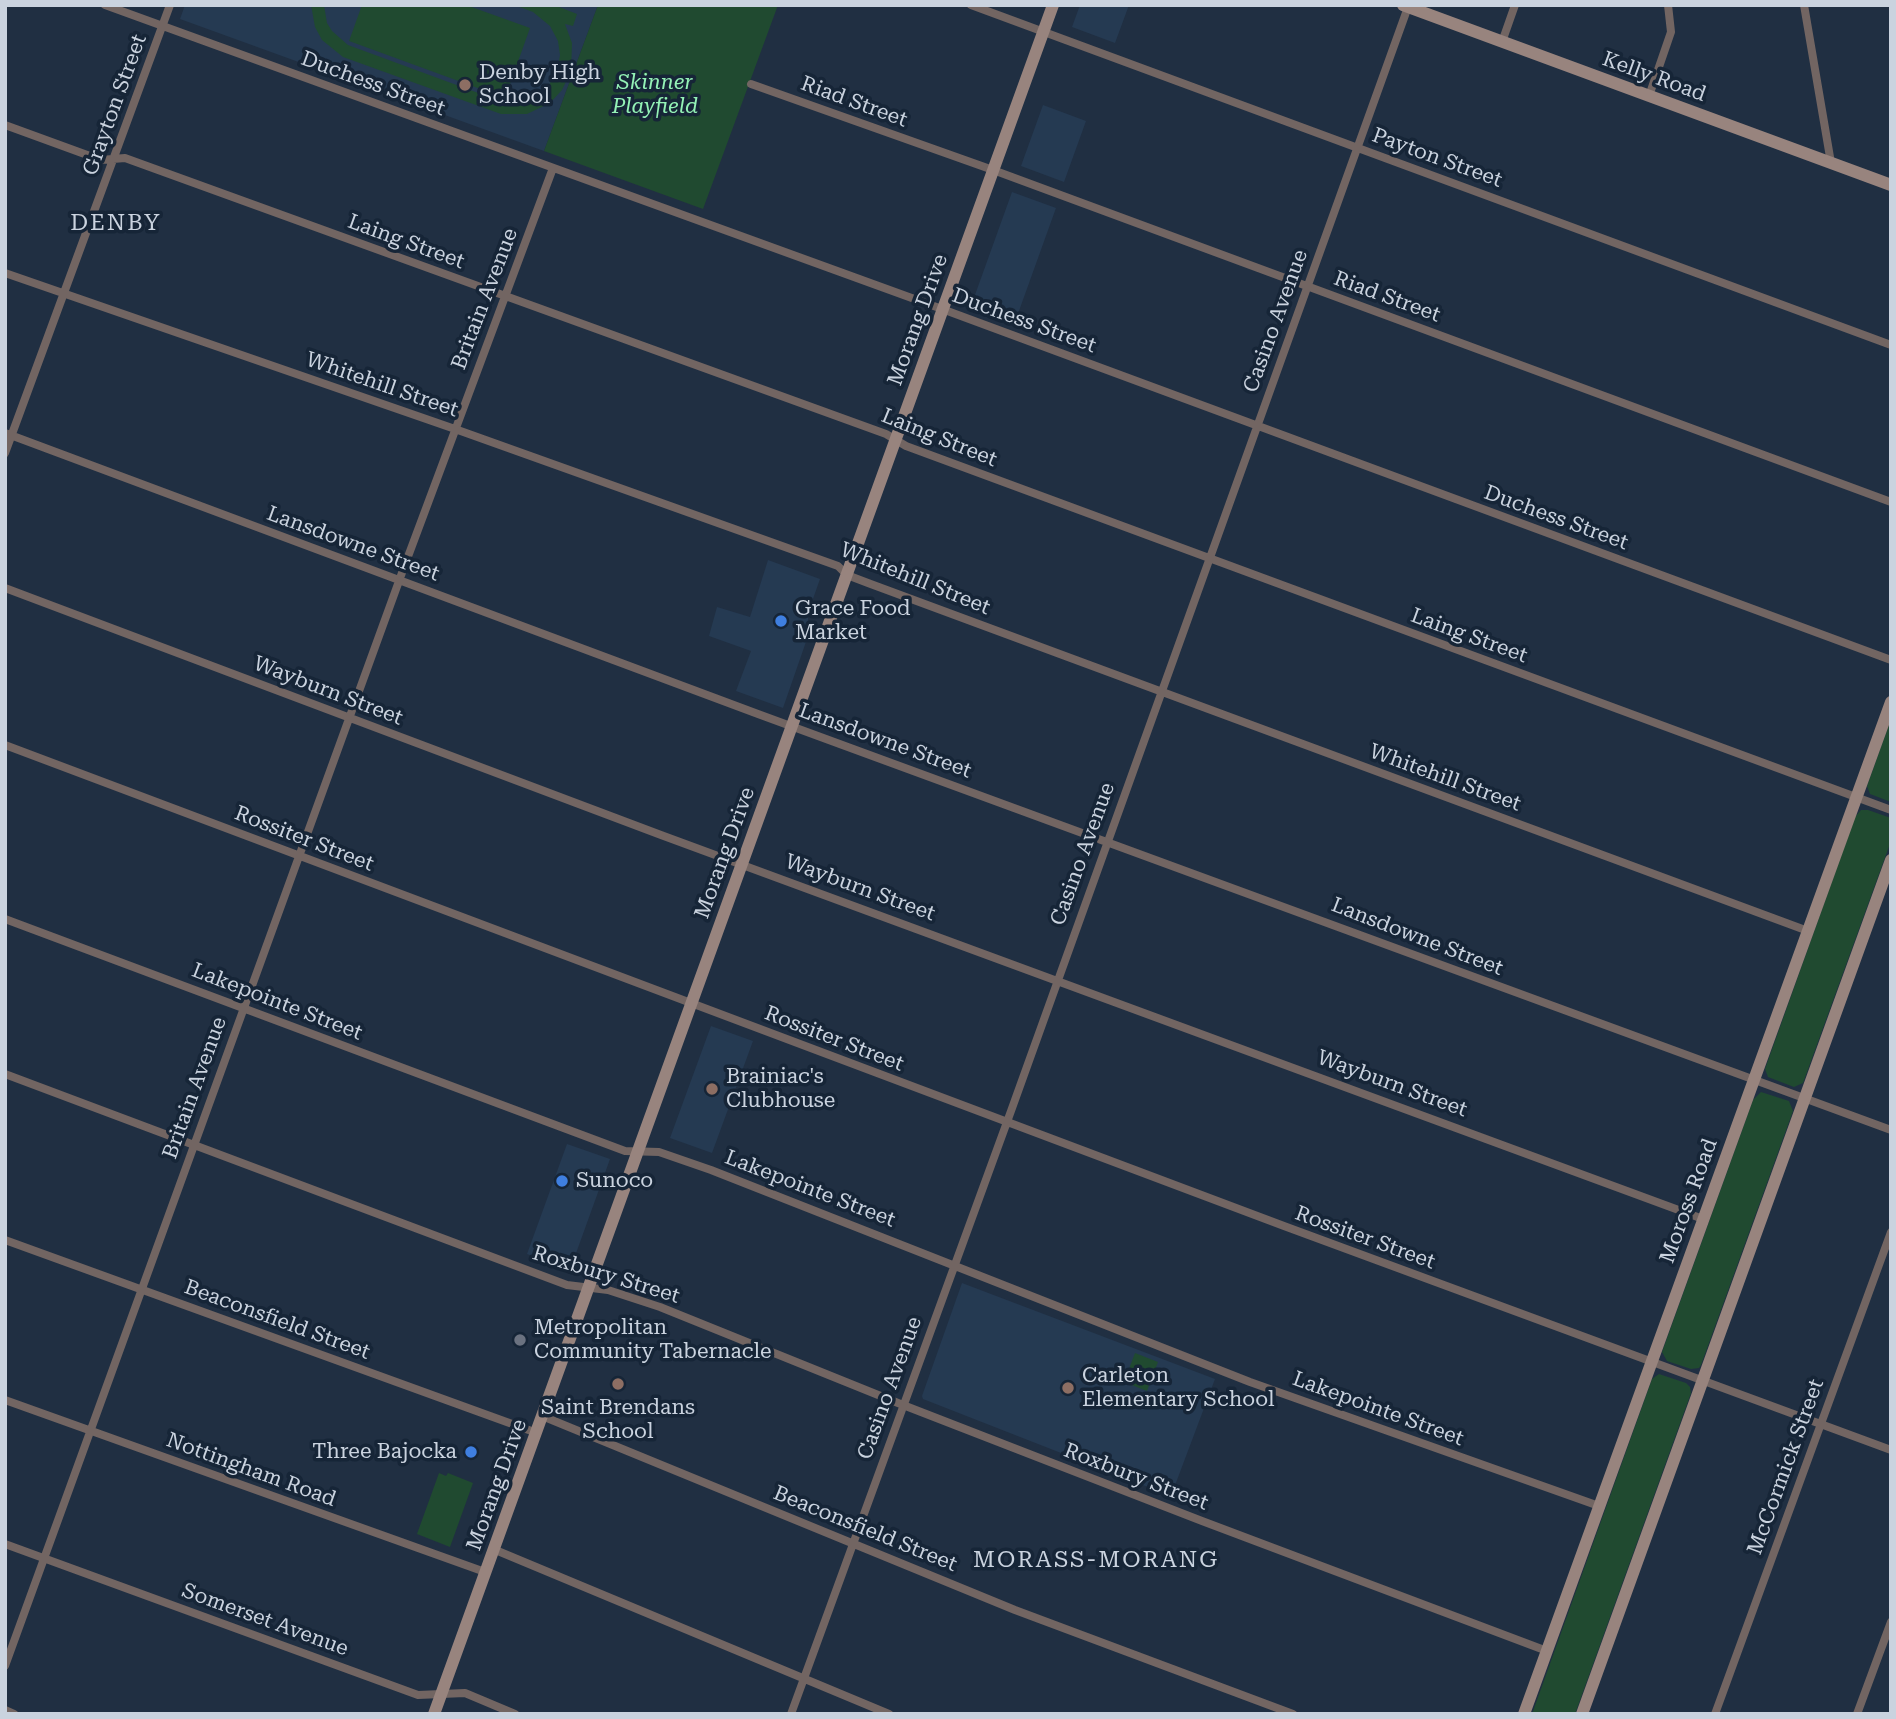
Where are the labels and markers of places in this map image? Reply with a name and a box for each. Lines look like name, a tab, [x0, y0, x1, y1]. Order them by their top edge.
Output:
place label: Denby High School	[479, 60, 601, 110]
marker: Denby High School	[457, 77, 473, 93]
place label: Grace Food Market	[795, 596, 911, 646]
marker: Grace Food Market	[773, 613, 789, 629]
place label: Brainiac's Clubhouse	[726, 1064, 835, 1114]
marker: Brainiac's Clubhouse	[704, 1081, 720, 1097]
place label: Sunoco	[576, 1168, 653, 1194]
marker: Sunoco	[554, 1173, 570, 1189]
place label: Metropolitan Community Tabernacle	[534, 1315, 772, 1365]
marker: Metropolitan Community Tabernacle	[512, 1332, 528, 1348]
place label: Carleton Elementary School	[1082, 1363, 1275, 1413]
marker: Saint Brendans School	[610, 1376, 626, 1392]
marker: Carleton Elementary School	[1060, 1380, 1076, 1396]
place label: Saint Brendans School	[541, 1395, 695, 1445]
place label: Three Bajocka	[312, 1439, 457, 1465]
marker: Three Bajocka	[463, 1444, 479, 1460]

